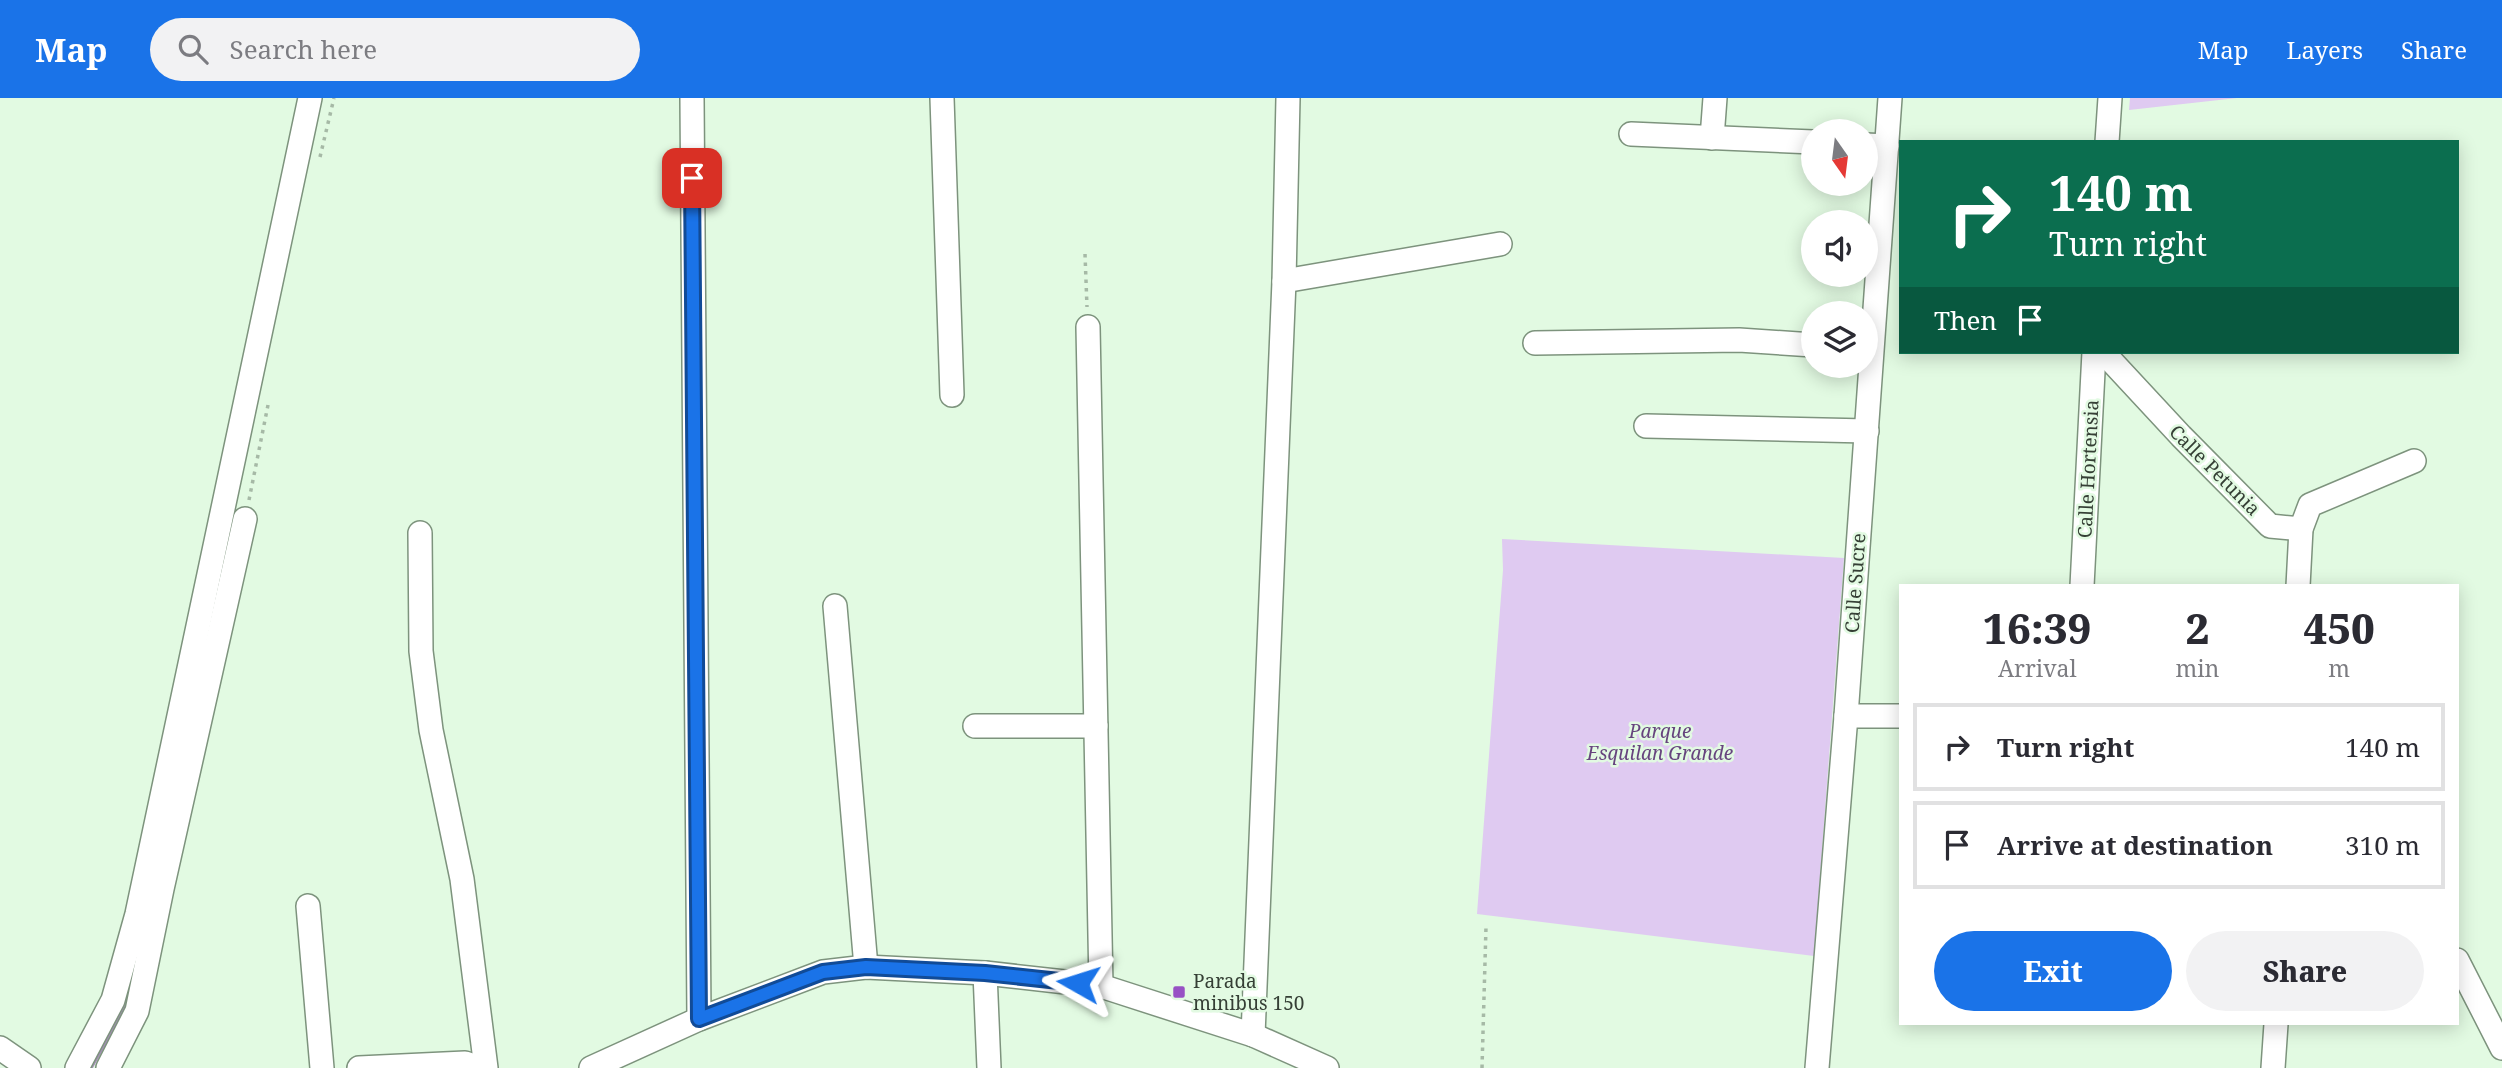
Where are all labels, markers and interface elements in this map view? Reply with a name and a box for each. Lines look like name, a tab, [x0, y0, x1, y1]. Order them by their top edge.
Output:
search box	[150, 18, 640, 81]
text: Map	[35, 27, 108, 72]
icon: search	[174, 30, 212, 68]
text: Search here	[230, 31, 377, 67]
text: Map	[2198, 33, 2249, 66]
text: Layers	[2287, 33, 2363, 66]
text: Share	[2401, 33, 2467, 66]
north arrow	[1801, 119, 1878, 196]
map controls	[1801, 119, 1878, 378]
pin	[662, 148, 722, 208]
icon: arrive	[673, 159, 711, 197]
text: 140 m	[2049, 159, 2193, 225]
icon: right	[1934, 168, 2025, 259]
button: sound	[1801, 210, 1878, 287]
text: Turn right	[2049, 222, 2207, 265]
button: layers	[1801, 301, 1878, 378]
icon: arrive	[2011, 301, 2049, 339]
text: Then	[1934, 302, 1997, 338]
street label: Calle Hortensia	[2071, 399, 2105, 539]
street label: Calle Petunia	[2164, 419, 2266, 521]
street label: Calle Sucre	[1839, 532, 1871, 634]
text: 16:39	[1983, 599, 2091, 656]
text: 2	[2186, 599, 2209, 656]
text: 450	[2303, 599, 2375, 656]
text: Arrival	[1998, 652, 2077, 684]
text: min	[2175, 652, 2219, 684]
text: m	[2328, 652, 2350, 684]
park label: Parque Esquilan Grande	[1586, 718, 1733, 766]
icon: right	[1938, 728, 1976, 766]
text: Turn right	[1997, 729, 2134, 765]
text: 140 m	[2345, 729, 2420, 765]
icon: arrive	[1938, 826, 1976, 864]
text: Arrive at destination	[1997, 827, 2273, 863]
text: 310 m	[2345, 827, 2420, 863]
button: Exit	[1934, 931, 2172, 1011]
button: Share	[2186, 931, 2424, 1011]
position arrow	[1041, 946, 1115, 1020]
place label: Parada minibus 150	[1193, 968, 1304, 1016]
marker: Parada minibus 150	[1171, 984, 1187, 1000]

